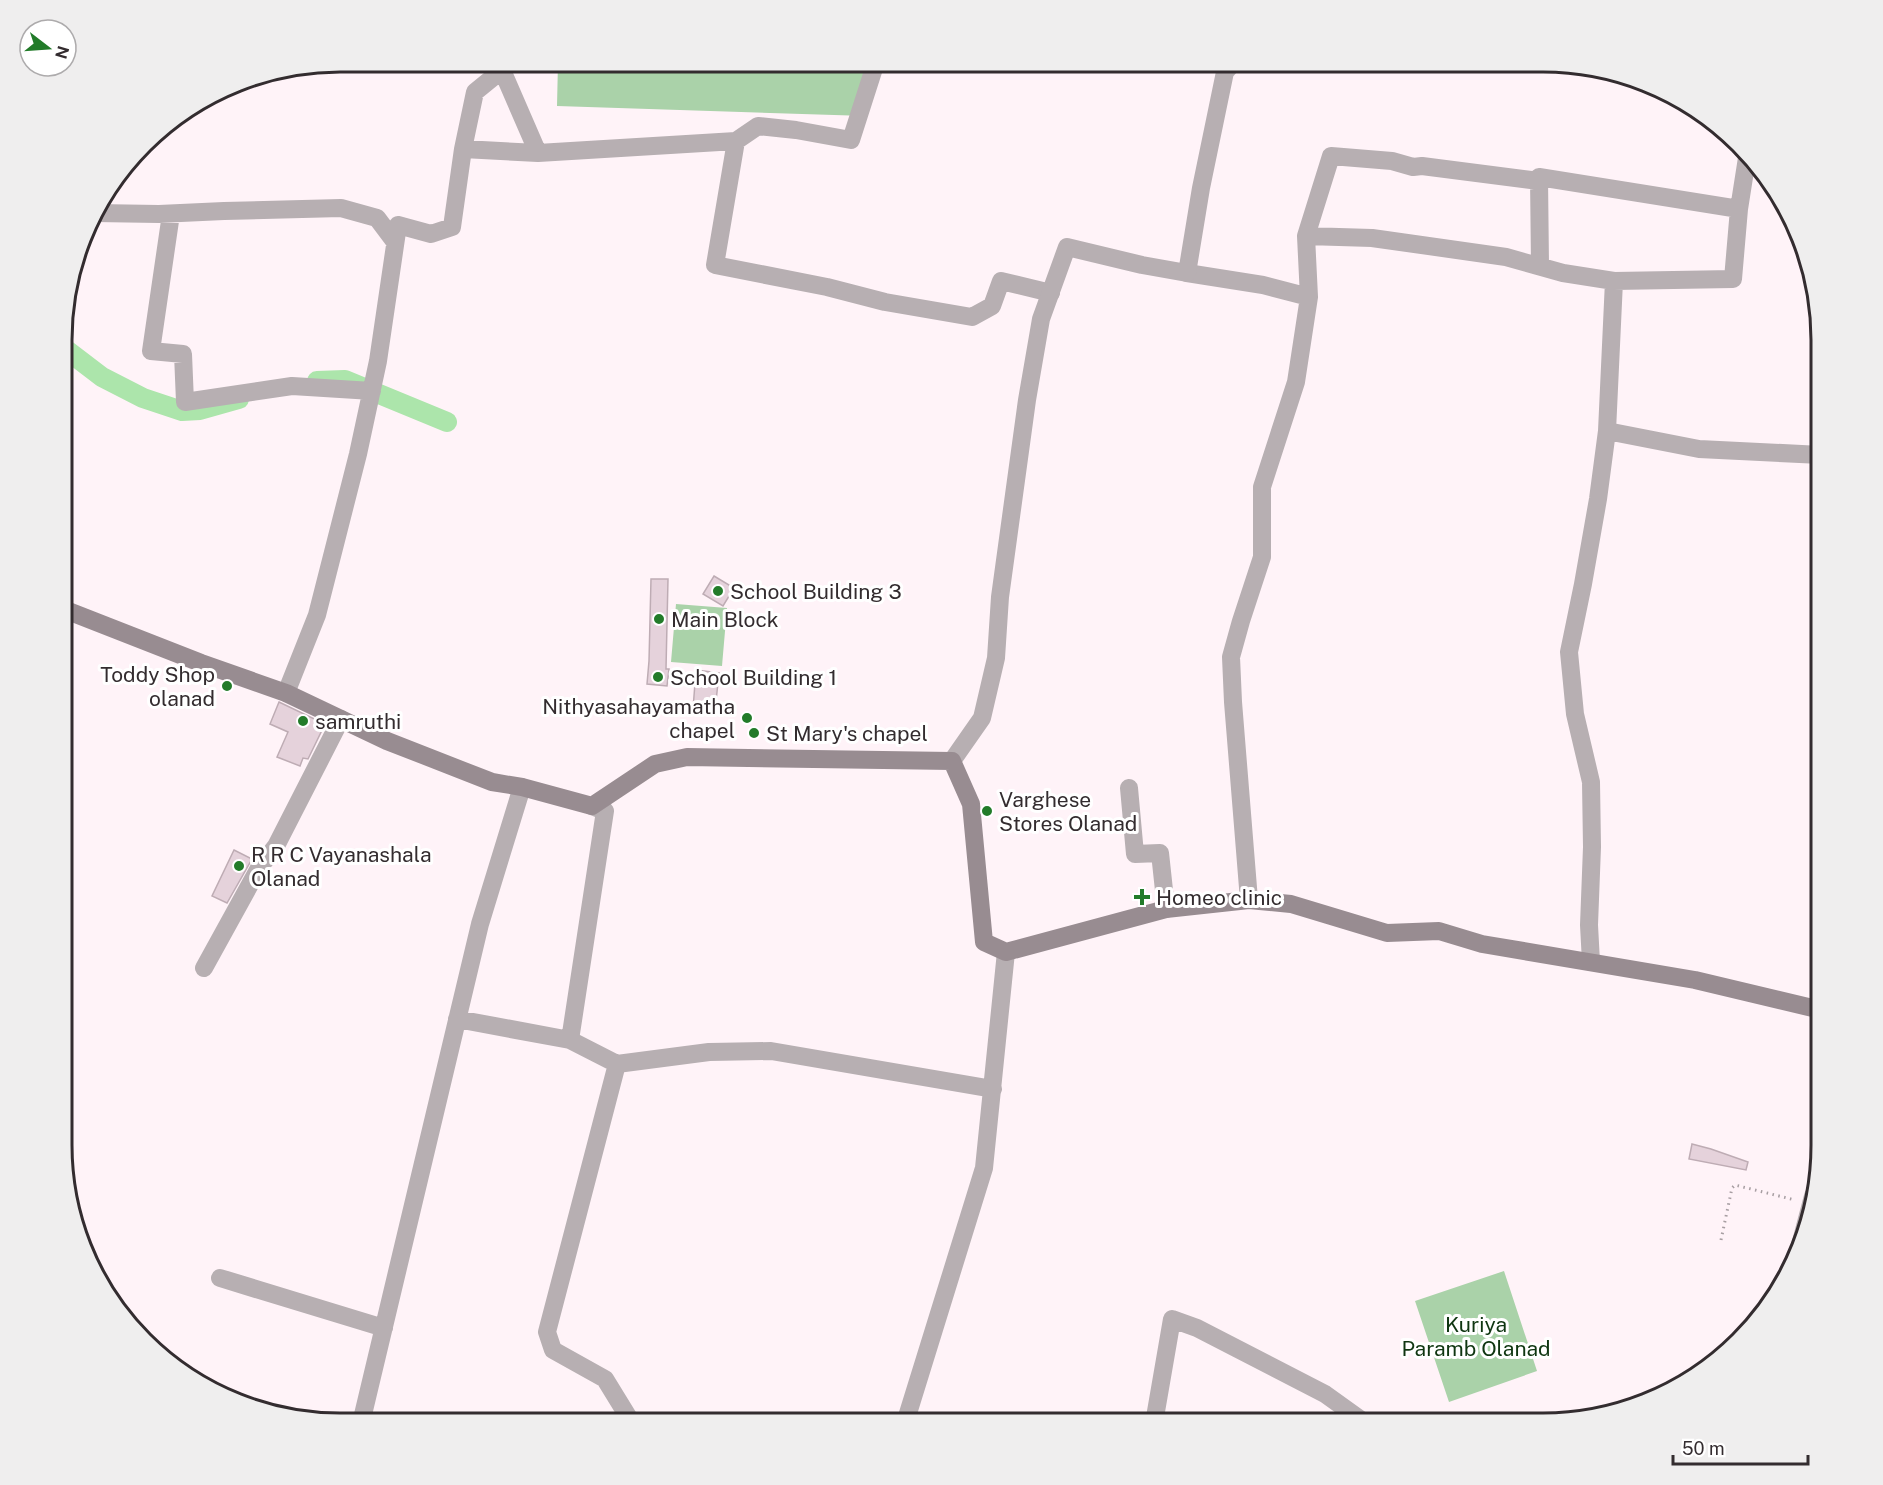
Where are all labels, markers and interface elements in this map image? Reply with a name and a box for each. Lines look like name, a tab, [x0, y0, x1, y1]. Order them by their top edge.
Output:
north arrow	[18, 18, 78, 78]
text: N	[51, 43, 73, 61]
place label: School Building 3	[730, 579, 902, 604]
marker: School Building 3	[711, 584, 725, 598]
place label: Main Block	[671, 607, 779, 632]
marker: Main Block	[652, 612, 666, 626]
place label: Toddy Shop olanad	[100, 662, 215, 711]
place label: School Building 1	[670, 665, 837, 690]
marker: School Building 1	[651, 670, 665, 684]
marker: Toddy Shop olanad	[220, 679, 234, 693]
place label: Nithyasahayamatha chapel	[542, 694, 735, 743]
place label: samruthi	[315, 709, 401, 734]
marker: Nithyasahayamatha chapel	[740, 711, 754, 725]
marker: samruthi	[296, 714, 310, 728]
place label: St Mary's chapel	[766, 721, 928, 746]
marker: St Mary's chapel	[747, 726, 761, 740]
place label: Varghese Stores Olanad	[999, 787, 1137, 836]
marker: Varghese Stores Olanad	[980, 804, 994, 818]
place label: R R C Vayanashala Olanad	[251, 842, 432, 891]
marker: R R C Vayanashala Olanad	[232, 859, 246, 873]
place label: Homeo clinic	[1156, 885, 1282, 910]
marker: Homeo clinic	[1133, 888, 1151, 906]
park label: Kuriya Paramb Olanad	[1401, 1312, 1551, 1361]
scale bar	[1673, 1428, 1808, 1466]
text: 50 m	[1682, 1438, 1725, 1459]

